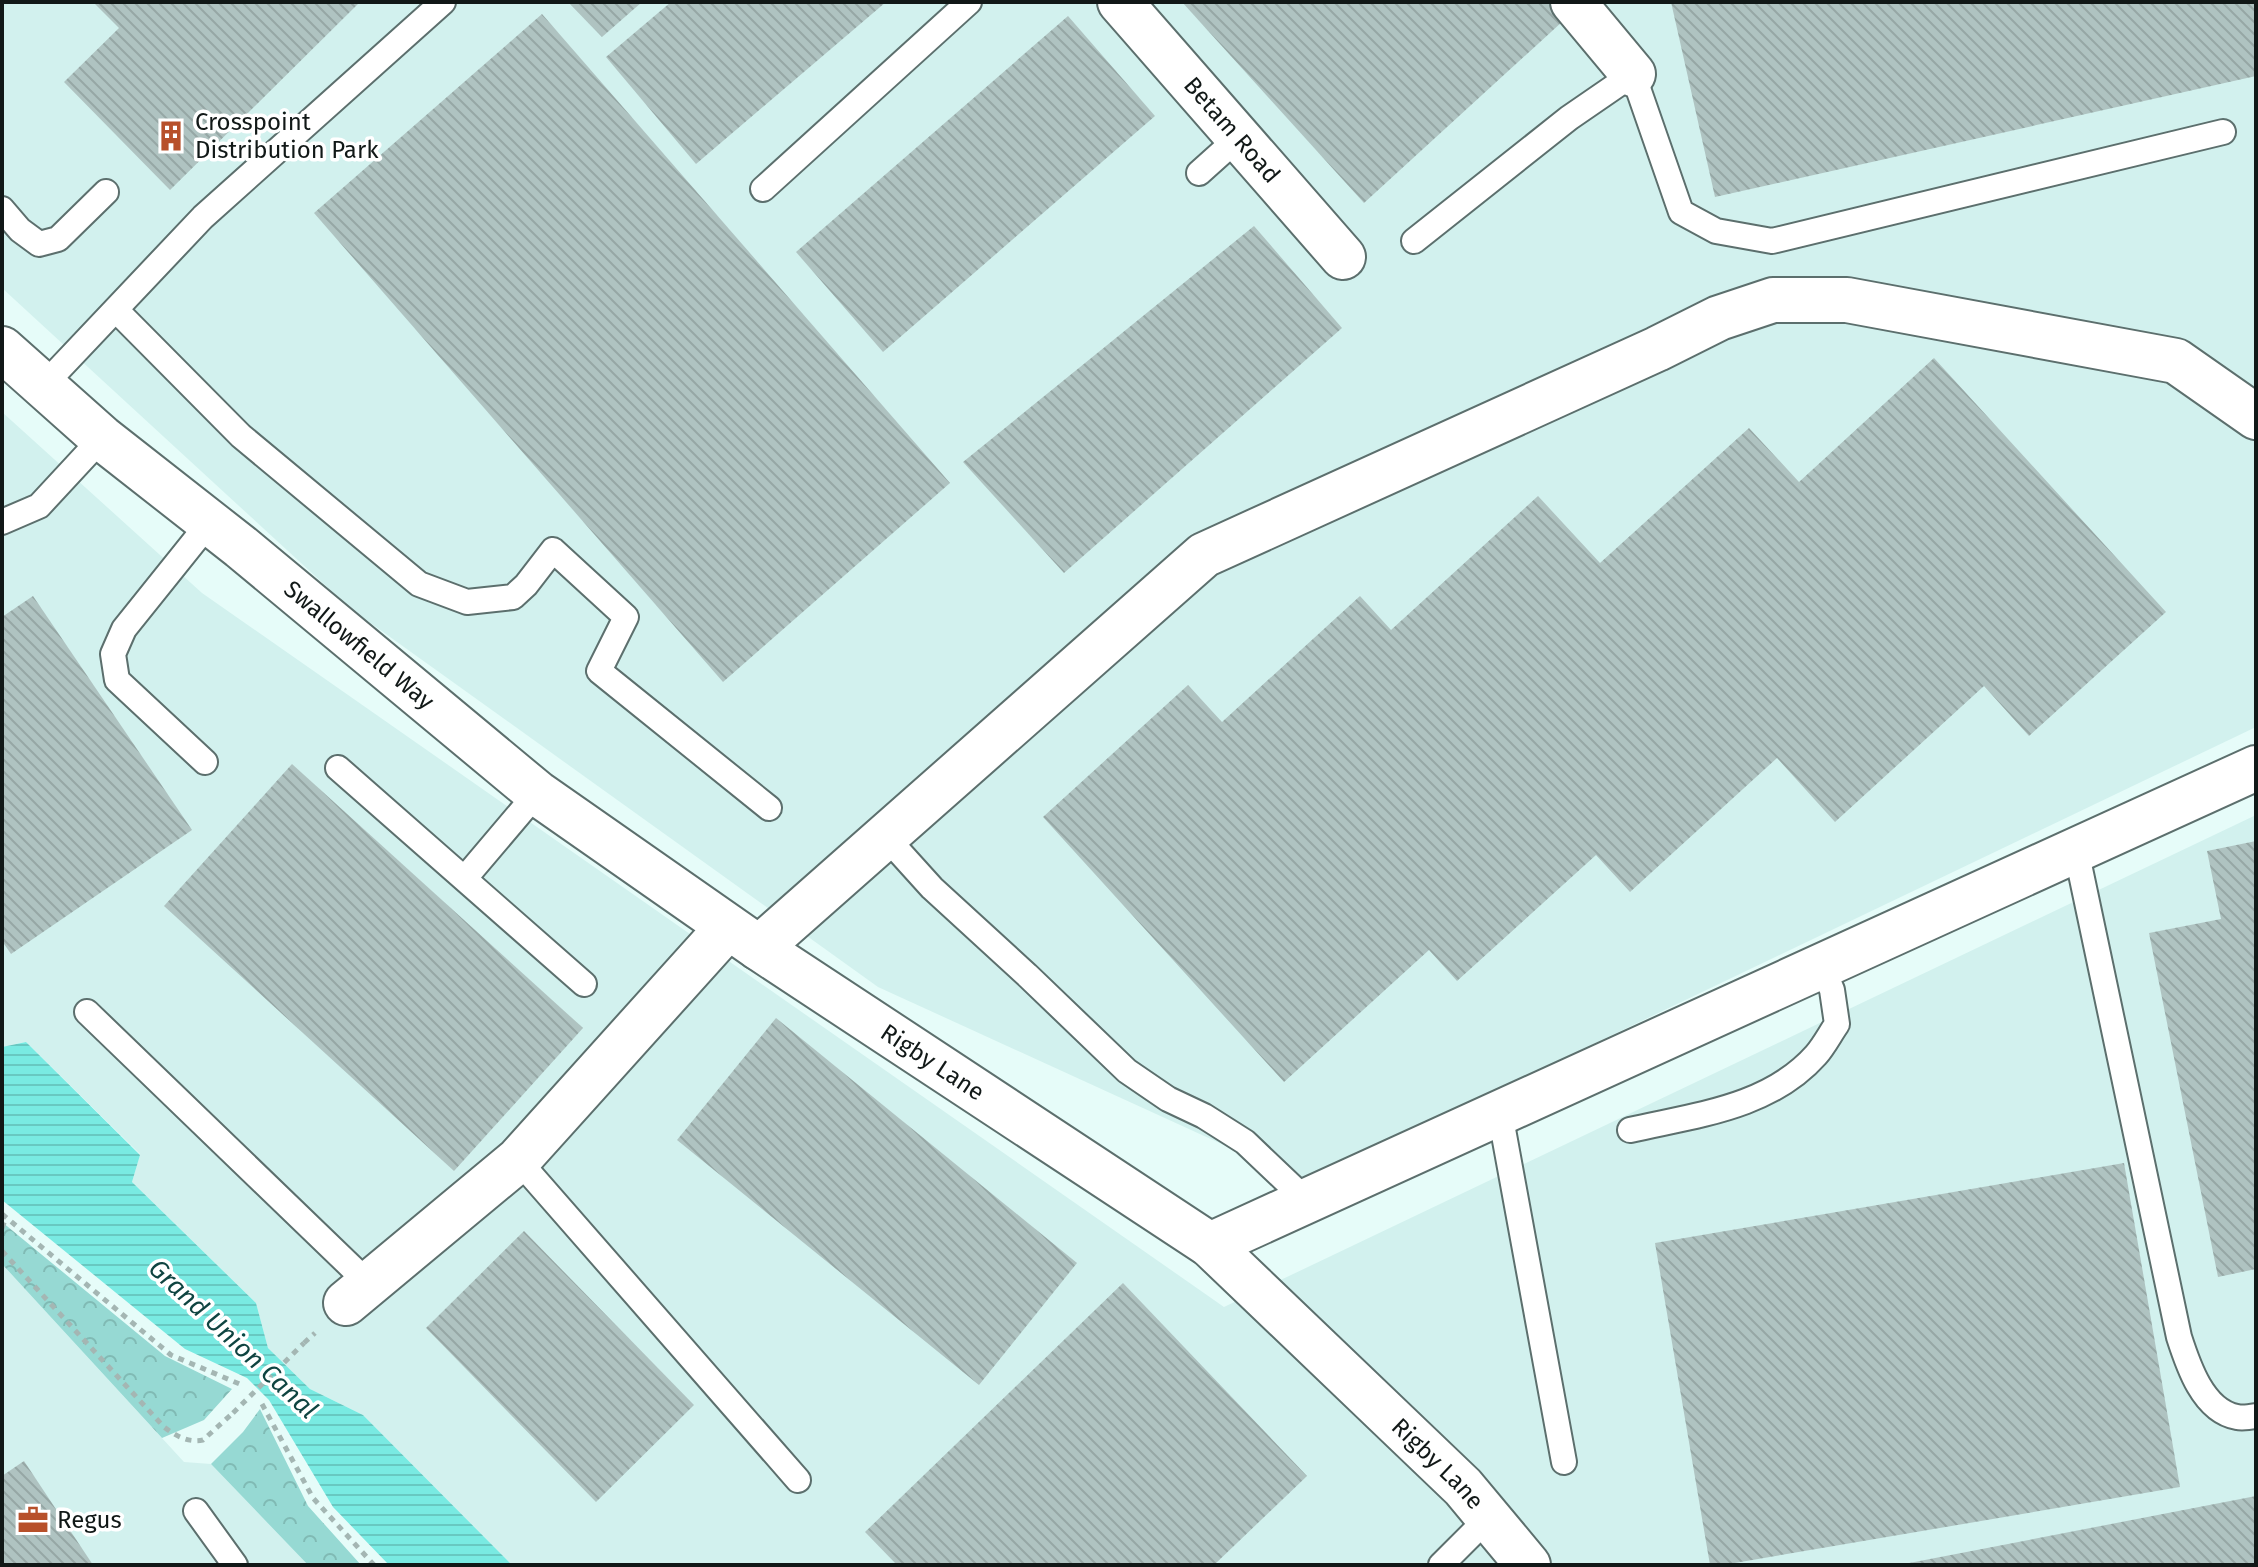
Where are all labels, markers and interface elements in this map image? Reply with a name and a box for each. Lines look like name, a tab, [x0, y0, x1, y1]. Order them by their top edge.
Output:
street label: Betam Road	[1178, 71, 1286, 189]
place label: Crosspoint Distribution Park	[195, 108, 379, 164]
building icon: Crosspoint Distribution Park	[154, 119, 188, 153]
street label: Swallowfield Way	[278, 575, 440, 716]
street label: Rigby Lane	[876, 1018, 990, 1106]
water label: Grand Union Canal	[142, 1253, 324, 1425]
street label: Rigby Lane	[1386, 1412, 1490, 1515]
office icon: Regus	[16, 1503, 50, 1537]
place label: Regus	[57, 1506, 122, 1534]

